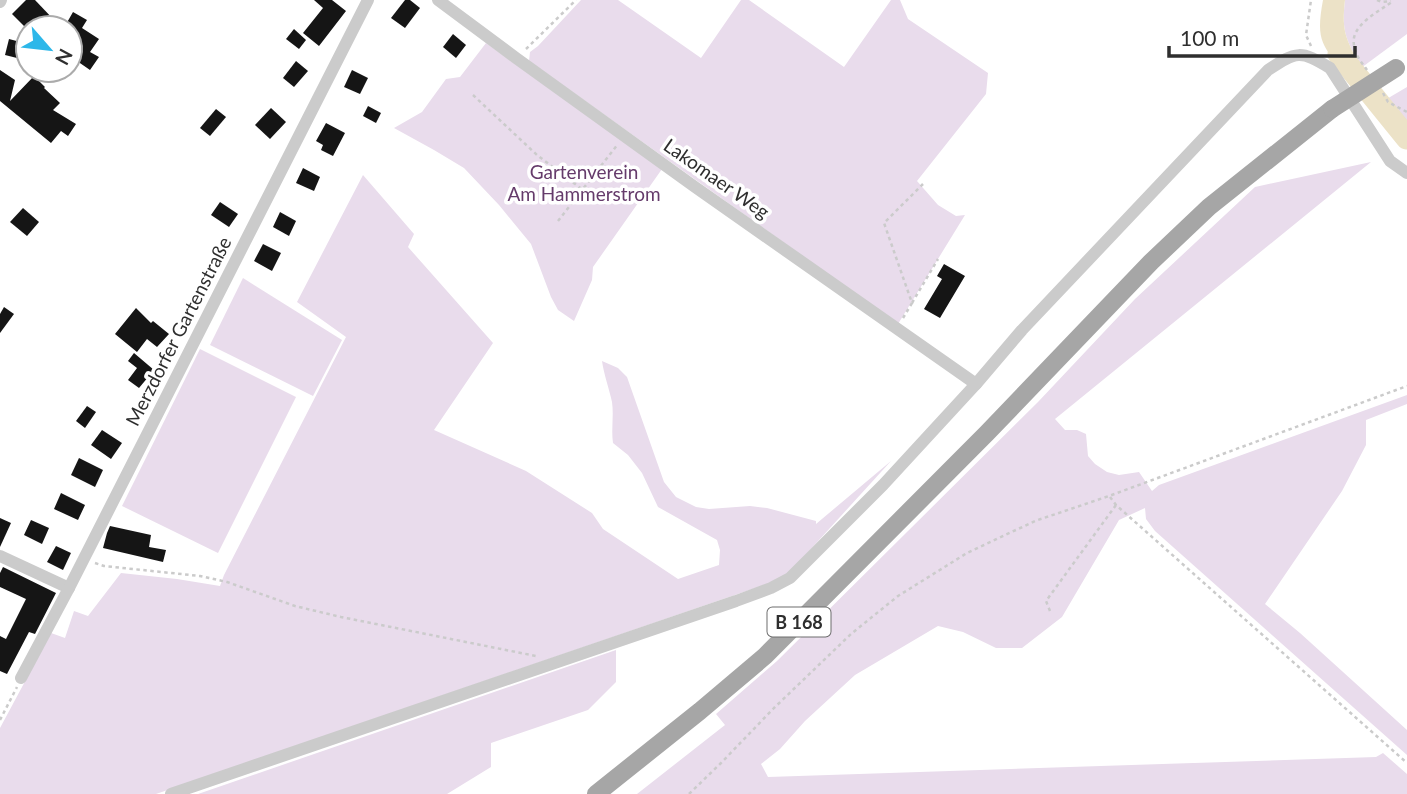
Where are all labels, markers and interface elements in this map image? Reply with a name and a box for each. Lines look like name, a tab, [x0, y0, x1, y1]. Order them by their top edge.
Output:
north arrow	[14, 14, 84, 84]
scale bar	[1169, 14, 1354, 58]
text: 100 m	[1180, 25, 1239, 50]
text: N	[51, 45, 78, 69]
street label: Lakomaer Weg	[660, 133, 774, 223]
park label: Gartenverein Am Hammerstrom	[507, 160, 661, 205]
street label: Merzdorfer Gartenstraße	[120, 233, 236, 429]
road number: B 168	[768, 608, 830, 636]

